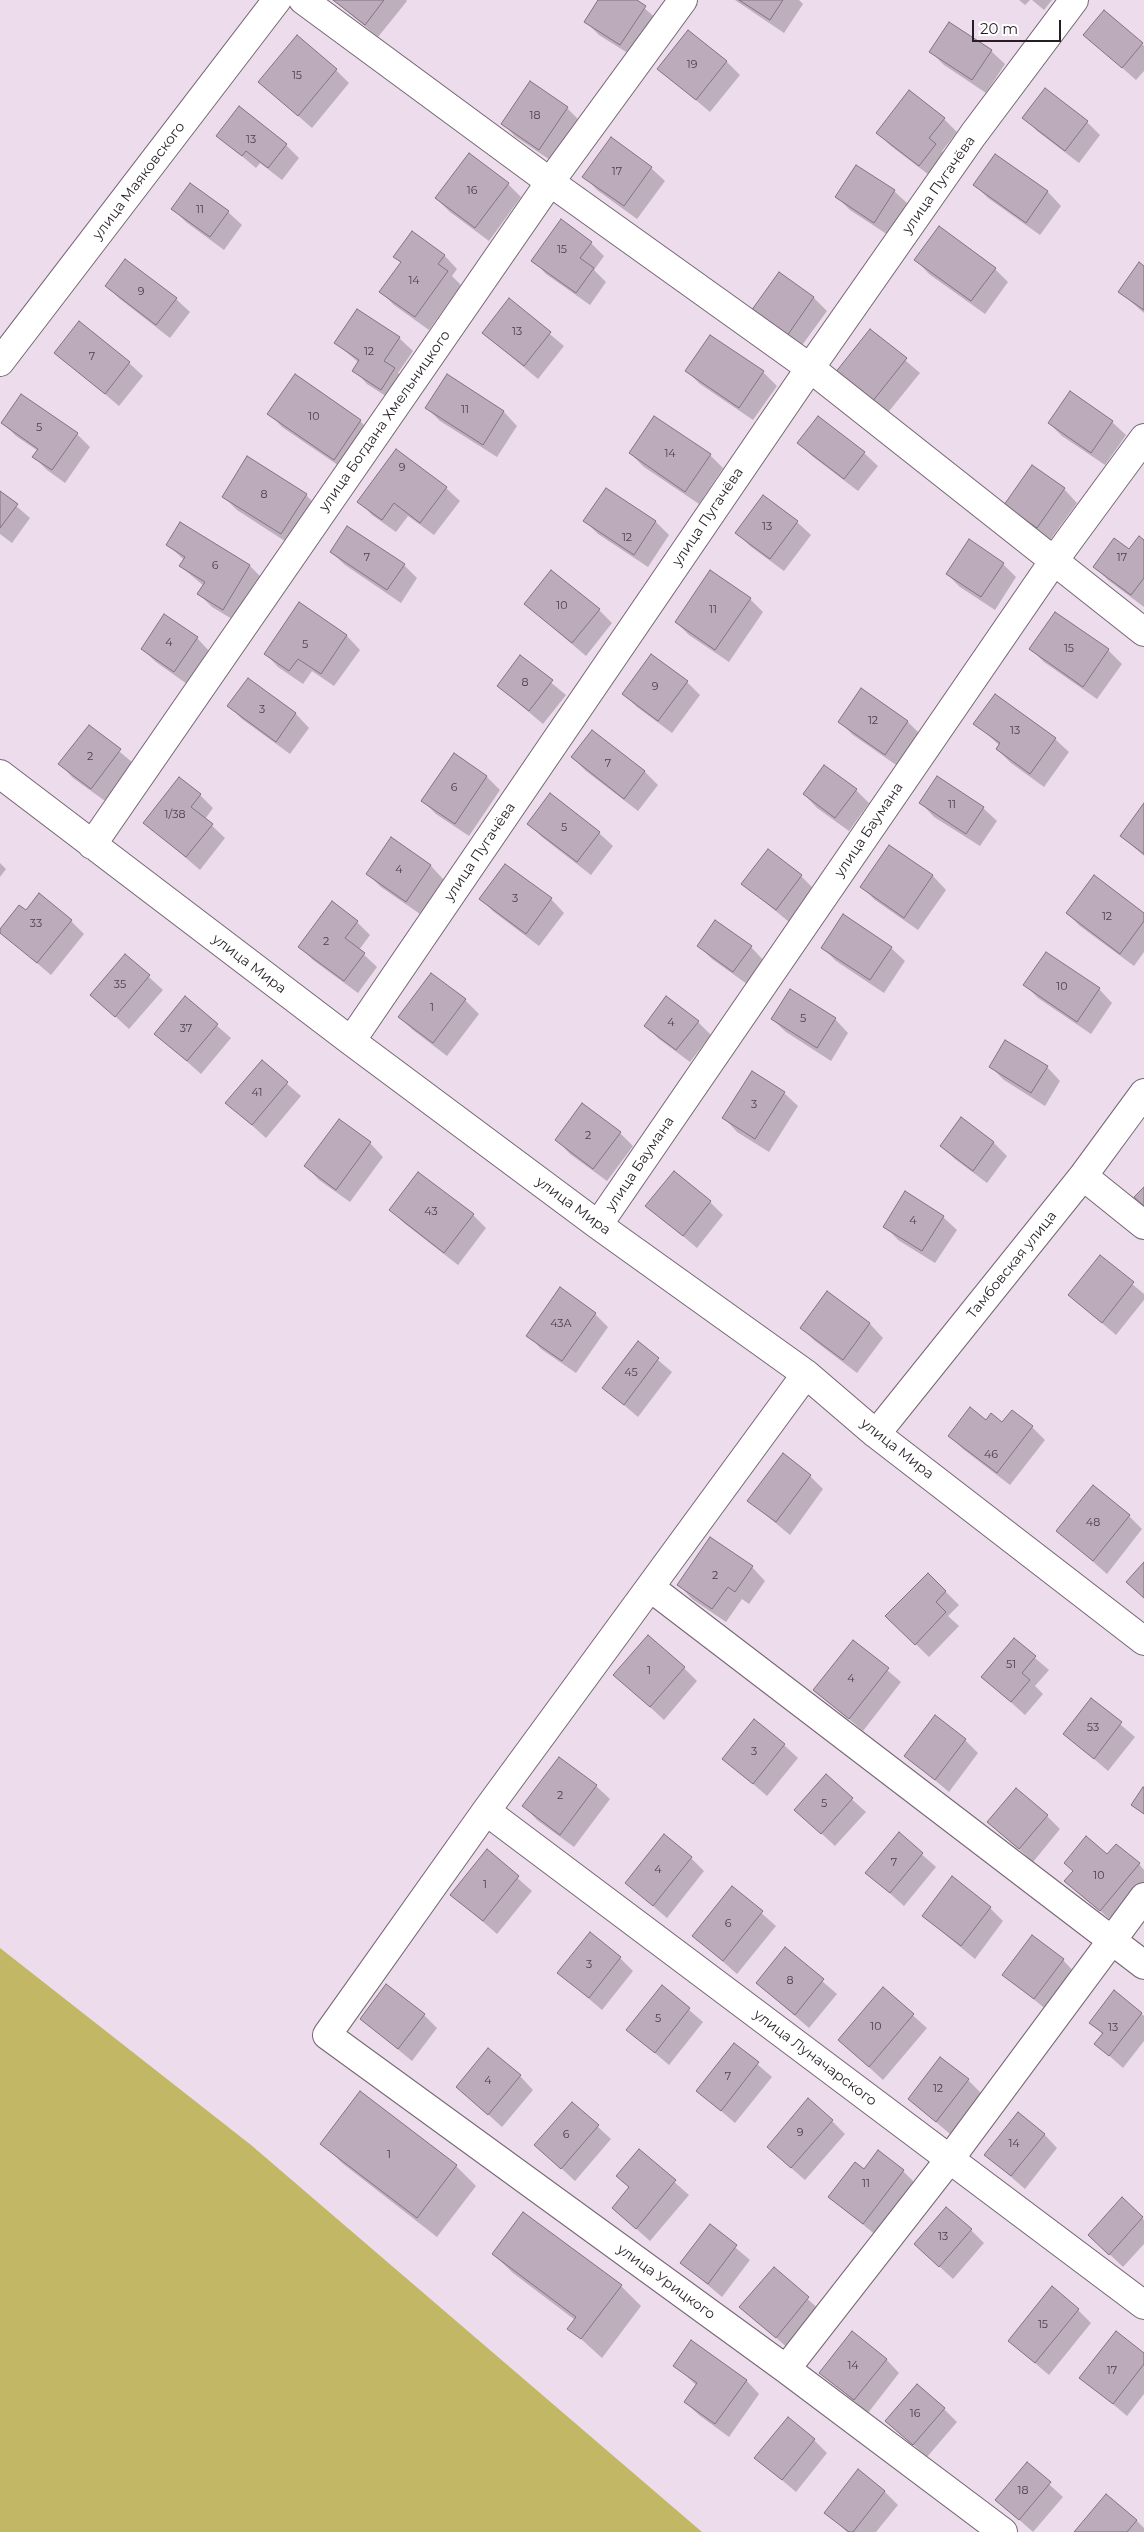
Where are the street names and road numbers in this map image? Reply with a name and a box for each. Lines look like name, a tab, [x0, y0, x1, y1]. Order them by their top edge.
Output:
street label: улица Маяковского	[89, 119, 189, 243]
street label: улица Пугачёва	[899, 133, 979, 237]
street label: улица Богдана Хмельницкого	[316, 327, 454, 515]
street label: улица Пугачёва	[669, 465, 747, 569]
street label: улица Баумана	[831, 780, 907, 880]
street label: улица Пугачёва	[441, 800, 519, 904]
street label: улица Мира	[209, 931, 289, 997]
street label: улица Баумана	[602, 1114, 678, 1214]
street label: улица Мира	[532, 1173, 614, 1239]
street label: Тамбовская улица	[963, 1208, 1061, 1322]
street label: улица Мира	[857, 1415, 937, 1483]
street label: улица Луначарского	[750, 2006, 880, 2110]
street label: улица Урицкого	[614, 2241, 718, 2323]

